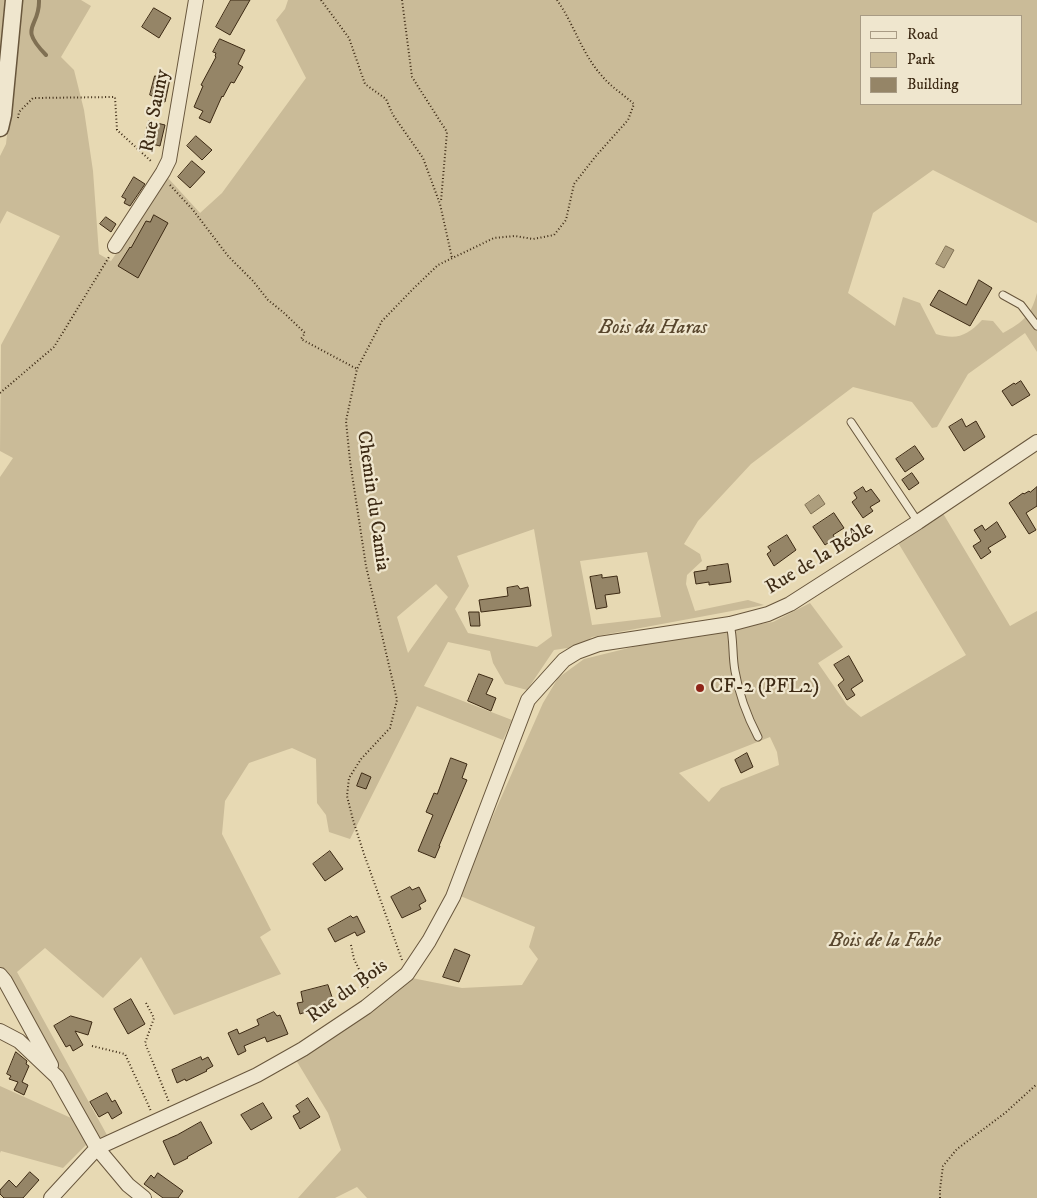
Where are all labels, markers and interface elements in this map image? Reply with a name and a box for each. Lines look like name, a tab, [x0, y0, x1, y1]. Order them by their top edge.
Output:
legend	[860, 15, 1022, 105]
text: Road	[907, 25, 938, 44]
text: Park	[907, 50, 935, 69]
street label: Rue Sauny	[136, 67, 176, 155]
text: Building	[907, 75, 959, 94]
park label: Bois du Haras	[599, 317, 707, 341]
street label: Chemin du Camia	[350, 429, 394, 573]
street label: Rue de la Béôle	[762, 517, 878, 601]
place label: CF-2 (PFL2)	[710, 676, 819, 700]
marker: CF-2 (PFL2)	[694, 682, 706, 694]
park label: Bois de la Fahe	[829, 930, 941, 954]
street label: Rue du Bois	[303, 955, 393, 1029]

